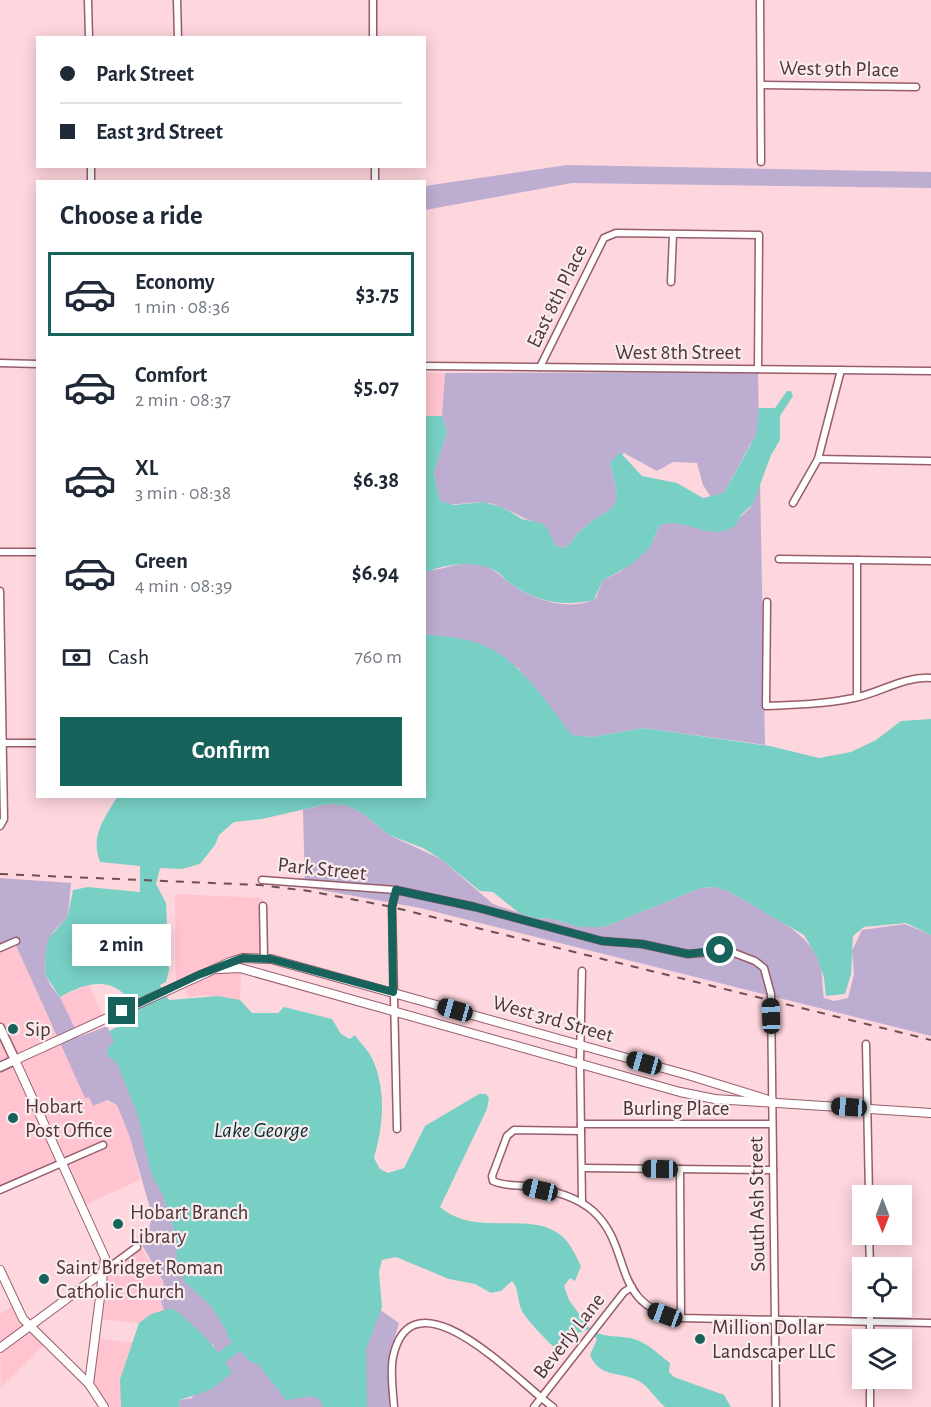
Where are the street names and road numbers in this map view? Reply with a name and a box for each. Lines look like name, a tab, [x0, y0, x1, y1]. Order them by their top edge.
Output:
street label: West 9th Place	[779, 57, 899, 81]
street label: East 8th Place	[523, 241, 591, 351]
street label: West 8th Street	[615, 342, 741, 363]
street label: Park Street	[277, 854, 368, 884]
street label: West 3rd Street	[490, 992, 616, 1046]
street label: Burling Place	[623, 1098, 729, 1119]
street label: South Ash Street	[745, 1136, 769, 1272]
street label: Beverly Lane	[529, 1289, 609, 1383]

